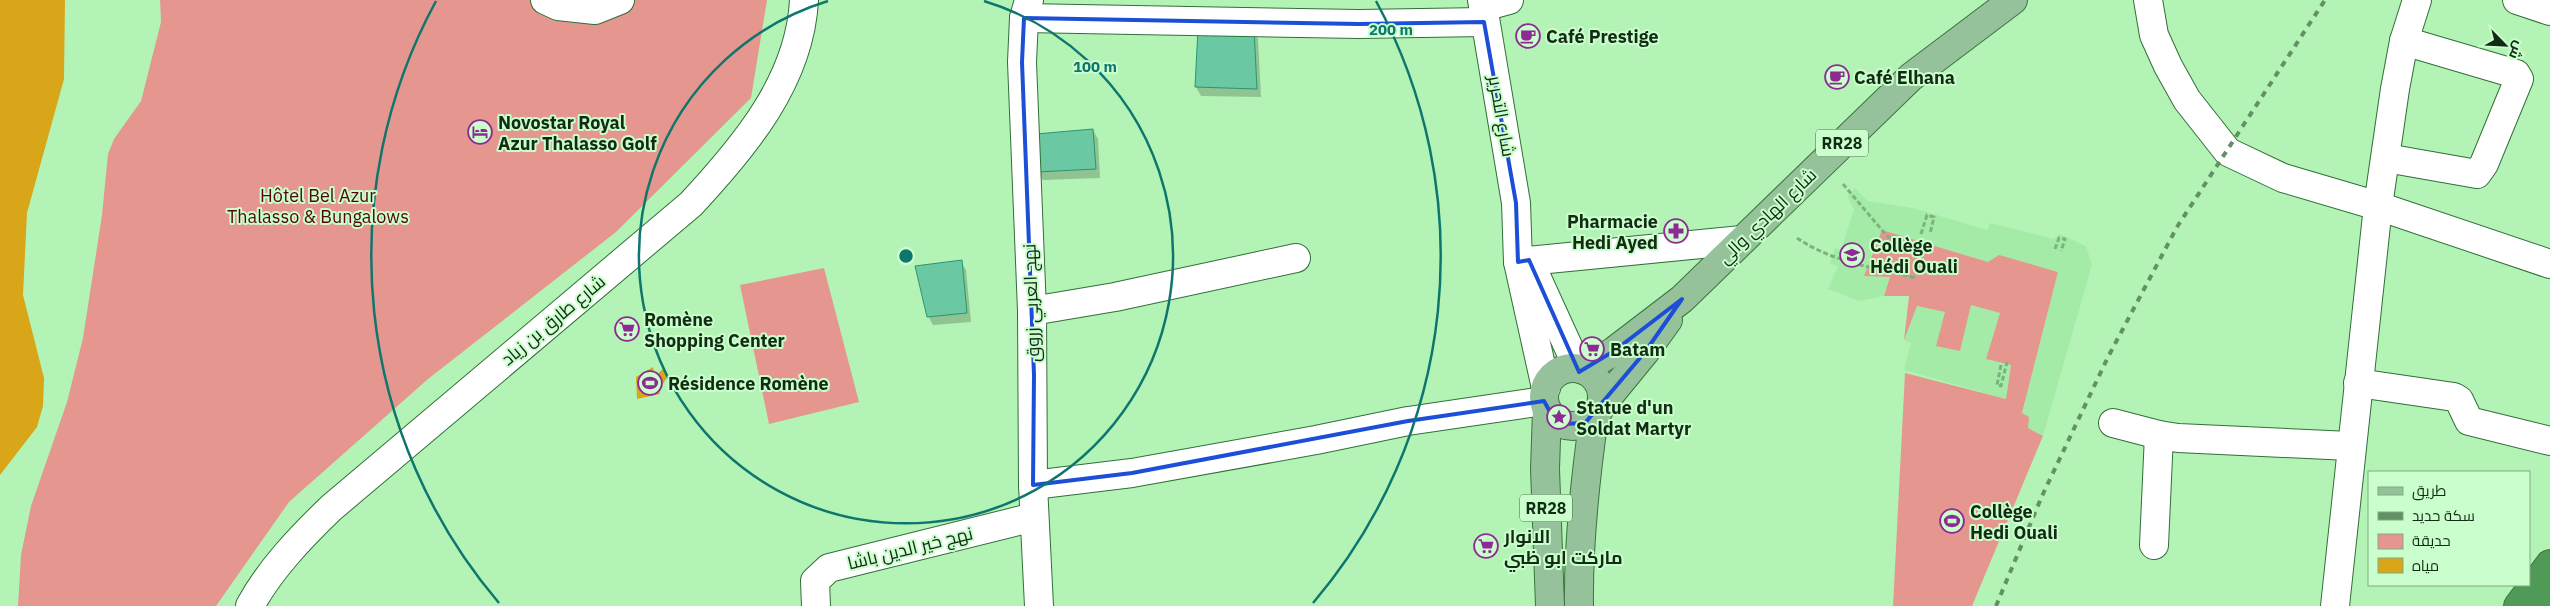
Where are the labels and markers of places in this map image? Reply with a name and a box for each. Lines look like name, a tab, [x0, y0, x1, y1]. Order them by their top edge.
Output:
cafe icon: Café Prestige	[1515, 23, 1541, 49]
place label: Café Prestige	[1546, 25, 1659, 48]
cafe icon: Café Elhana	[1824, 64, 1850, 90]
place label: Café Elhana	[1854, 66, 1955, 89]
place label: Novostar Royal Azur Thalasso Golf	[498, 111, 657, 155]
hotel icon: Novostar Royal Azur Thalasso Golf	[467, 119, 493, 145]
place label: Pharmacie Hedi Ayed	[1567, 210, 1658, 254]
pharmacy icon: Pharmacie Hedi Ayed	[1663, 218, 1689, 244]
place label: Collège Hédi Ouali	[1870, 234, 1958, 278]
school or university icon: Collège Hédi Ouali	[1839, 242, 1865, 268]
centre of rings	[897, 247, 915, 265]
place label: Romène Shopping Center	[644, 308, 785, 352]
supermarket icon: Romène Shopping Center	[614, 316, 640, 342]
supermarket icon: Batam	[1579, 336, 1605, 362]
place label: Batam	[1610, 338, 1665, 361]
sports icon: Résidence Romène	[637, 370, 663, 396]
place label: Résidence Romène	[668, 372, 829, 395]
place label: Statue d'un Soldat Martyr	[1576, 396, 1691, 440]
place icon: Statue d'un Soldat Martyr	[1546, 404, 1572, 430]
place label: Collège Hedi Ouali	[1970, 500, 2058, 544]
sports icon: Collège Hedi Ouali	[1939, 508, 1965, 534]
place label: الانوار ماركت ابو ظبي	[1503, 525, 1623, 573]
supermarket icon: الانوار ماركت ابو ظبي	[1473, 533, 1499, 559]

